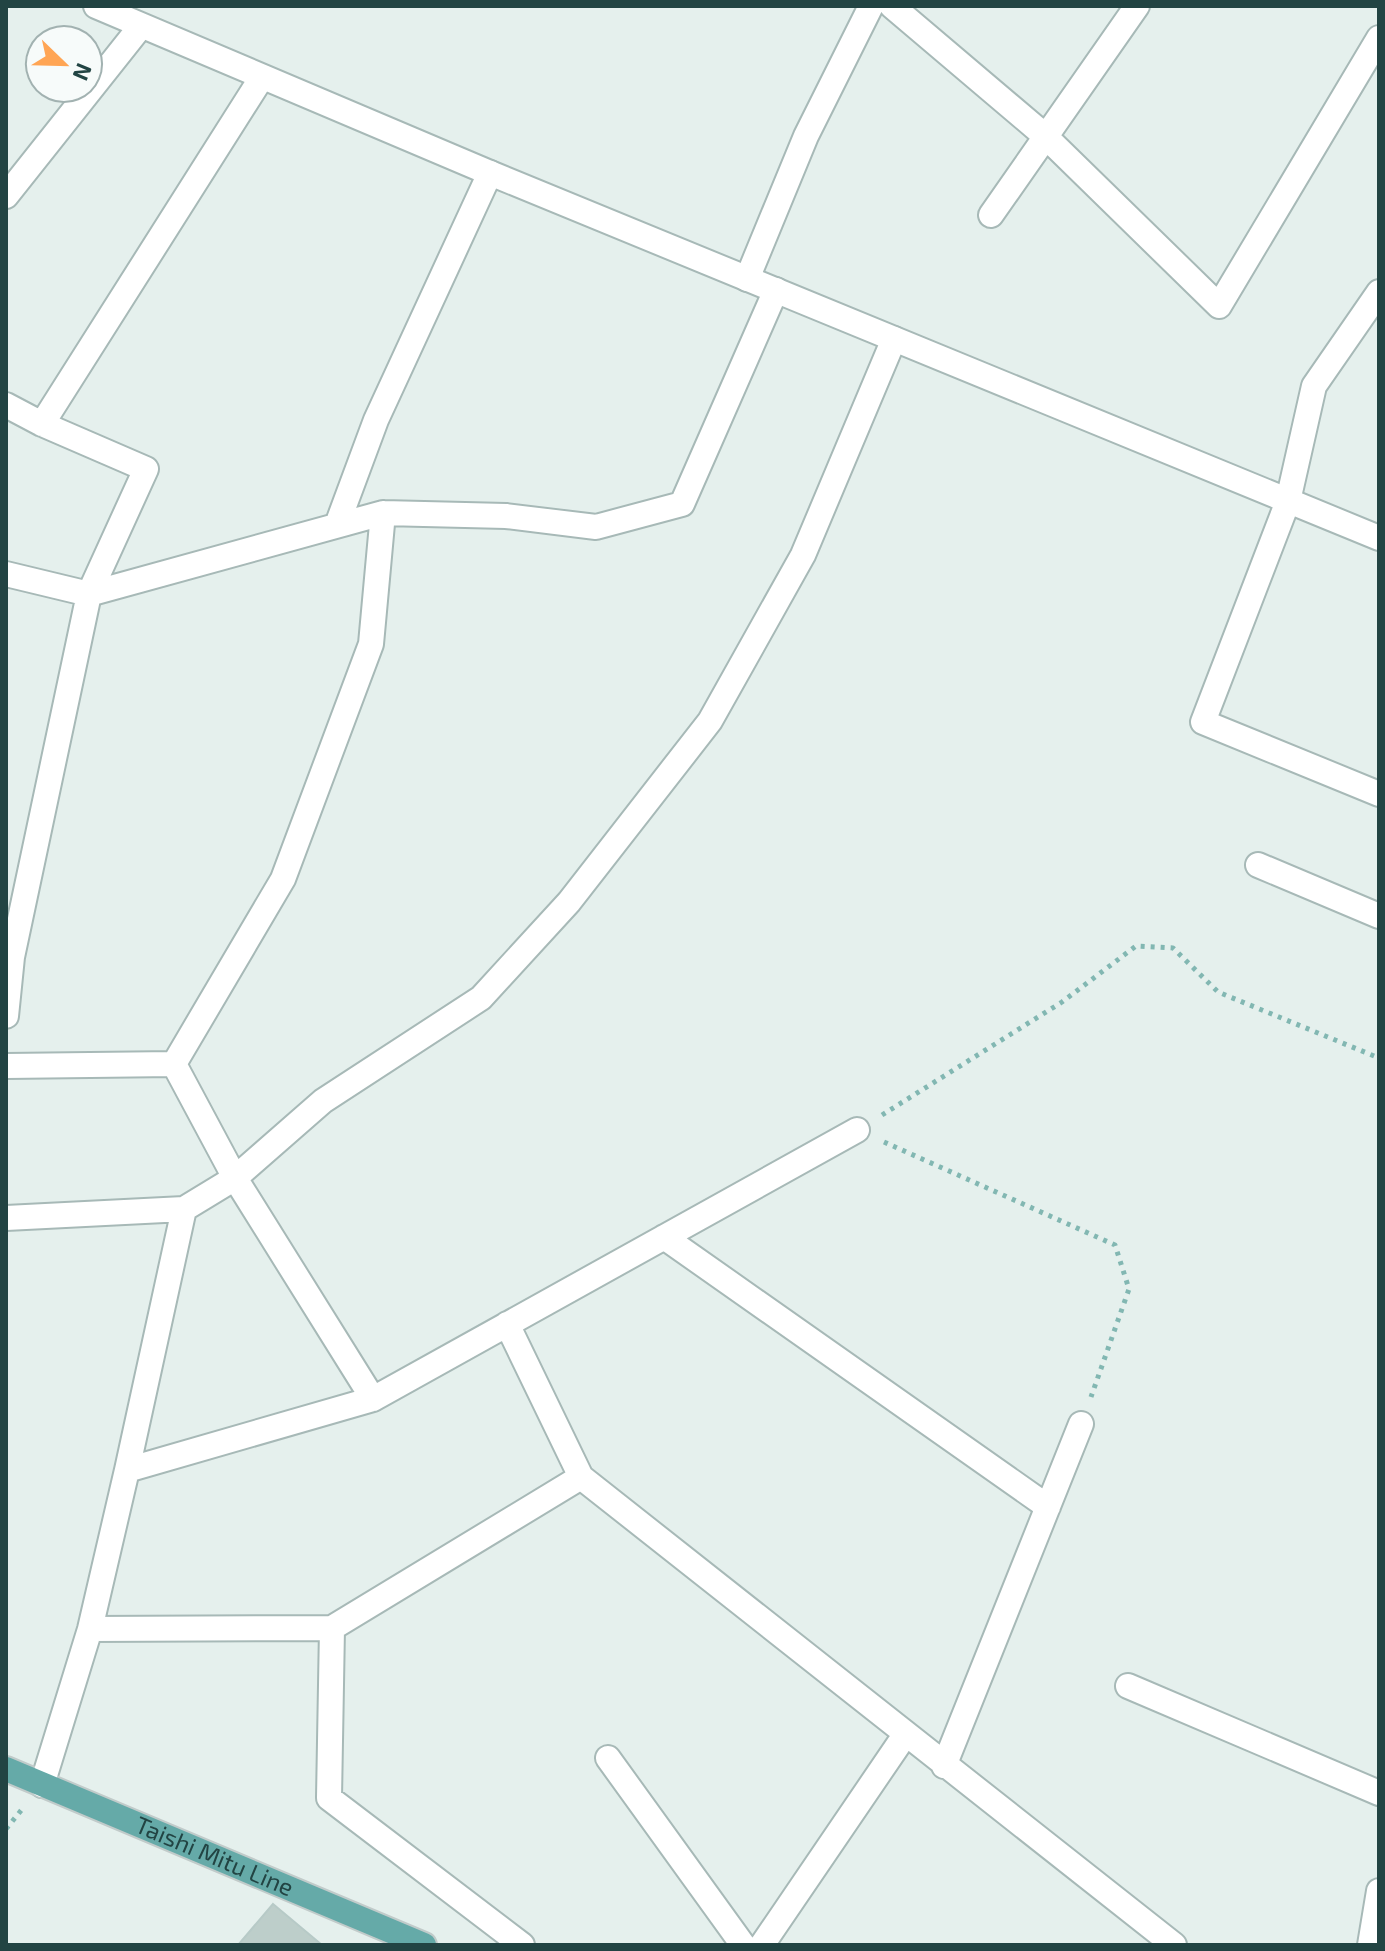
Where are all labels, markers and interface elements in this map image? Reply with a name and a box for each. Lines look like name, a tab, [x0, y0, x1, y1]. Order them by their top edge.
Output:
north arrow	[24, 24, 104, 104]
text: N	[68, 60, 98, 85]
street label: Taishi Mitu Line	[132, 1809, 298, 1901]

